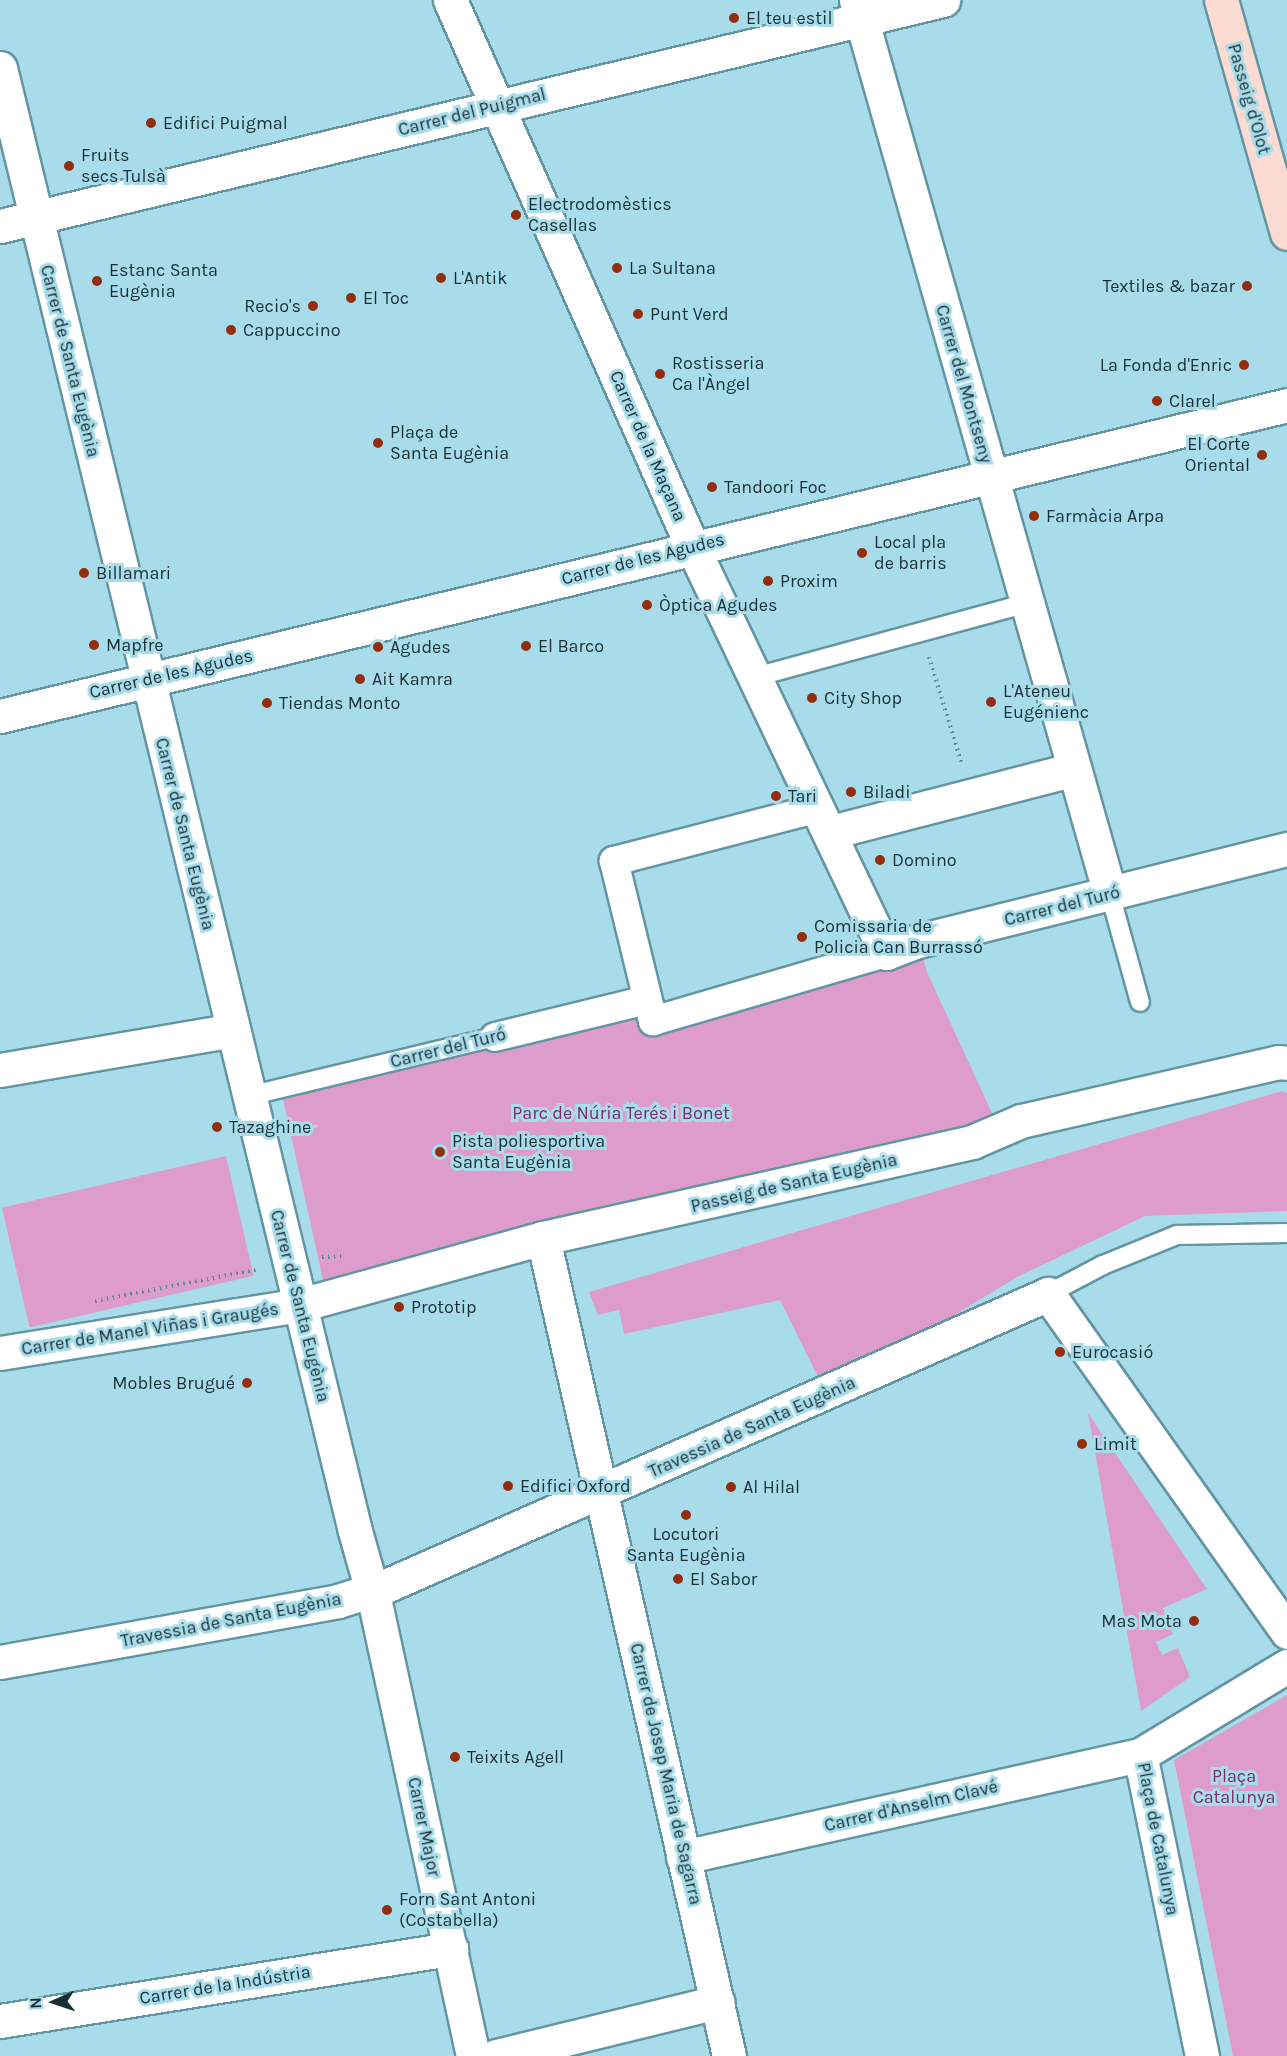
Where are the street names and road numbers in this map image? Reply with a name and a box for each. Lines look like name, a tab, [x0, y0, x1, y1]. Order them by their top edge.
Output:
street label: Passeig d'Olot	[1223, 41, 1275, 157]
street label: Carrer del Puigmal	[396, 83, 548, 141]
street label: Carrer de Santa Eugènia	[36, 263, 104, 459]
street label: Carrer del Montseny	[931, 302, 997, 466]
street label: Carrer de la Maçana	[605, 367, 691, 525]
street label: Carrer de les Agudes	[559, 528, 727, 590]
street label: Carrer de les Agudes	[87, 645, 255, 703]
street label: Carrer de Santa Eugènia	[151, 736, 219, 932]
street label: Carrer del Turó	[1002, 881, 1122, 931]
street label: Carrer del Turó	[388, 1023, 508, 1073]
street label: Passeig de Santa Eugènia	[689, 1149, 899, 1217]
street label: Carrer de Santa Eugènia	[266, 1208, 334, 1404]
street label: Carrer de Manel Viñas i Graugés	[20, 1298, 280, 1360]
street label: Travessia de Santa Eugènia	[645, 1372, 859, 1482]
street label: Travessia de Santa Eugènia	[119, 1588, 343, 1652]
street label: Carrer de Josep Maria de Sagarra	[625, 1641, 707, 1907]
street label: Plaça de Catalunya	[1133, 1761, 1183, 1917]
street label: Carrer Major	[403, 1775, 445, 1879]
street label: Carrer d'Anselm Clavé	[822, 1776, 1000, 1836]
street label: Carrer de la Indústria	[138, 1961, 312, 2009]

